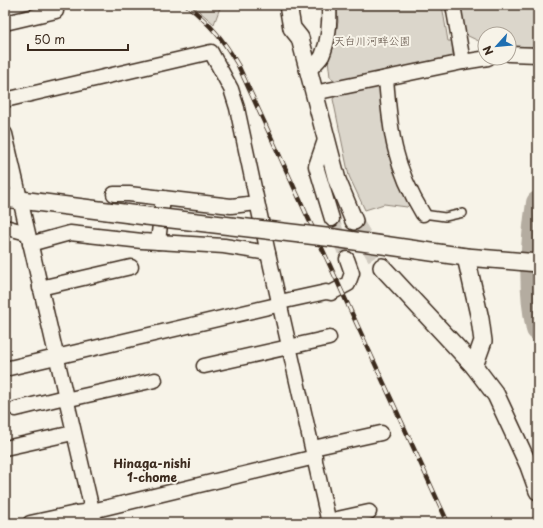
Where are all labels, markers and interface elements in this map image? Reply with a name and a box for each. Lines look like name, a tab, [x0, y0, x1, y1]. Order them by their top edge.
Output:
scale bar	[28, 26, 128, 52]
north arrow	[477, 26, 517, 66]
text: 50 m	[34, 30, 65, 48]
park label: 天白川河畔公園	[334, 32, 411, 49]
text: N	[478, 43, 497, 59]
district label: Hinaga-nishi 1-chome	[113, 454, 191, 486]

